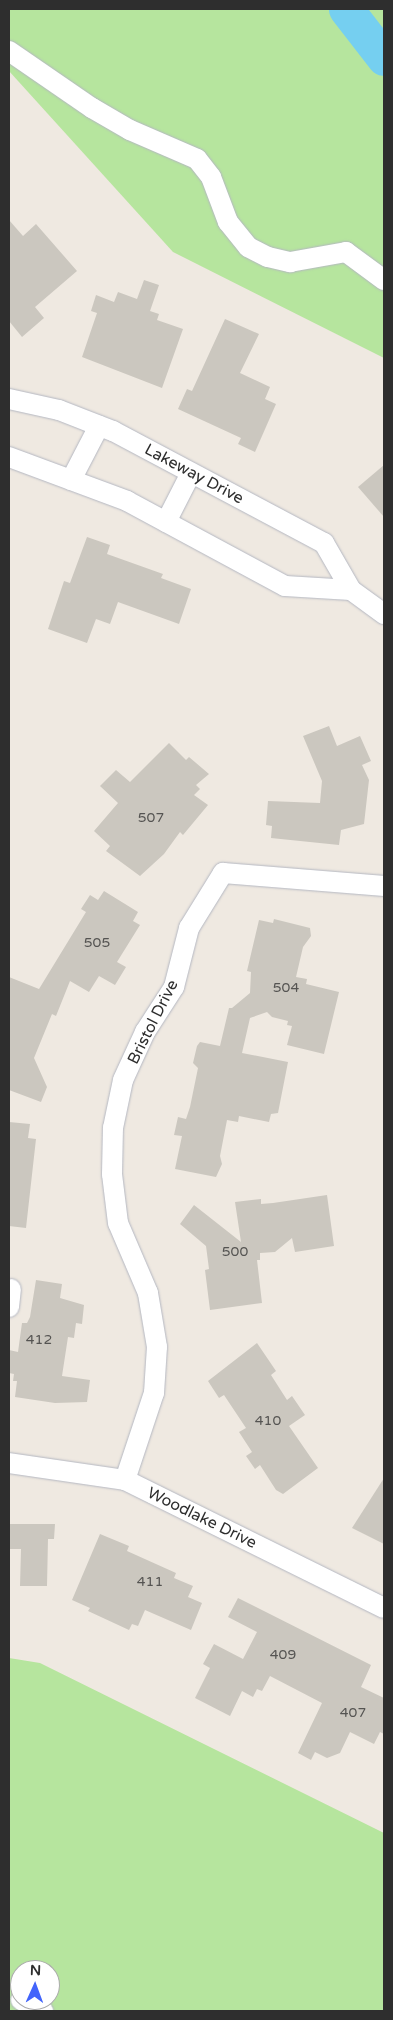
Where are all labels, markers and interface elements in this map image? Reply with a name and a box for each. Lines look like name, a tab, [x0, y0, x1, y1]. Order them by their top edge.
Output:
street label: Lakeway Drive	[141, 440, 247, 508]
house number: 507	[138, 810, 164, 826]
house number: 505	[84, 935, 110, 951]
street label: Bristol Drive	[124, 977, 182, 1067]
house number: 504	[273, 980, 299, 996]
house number: 500	[222, 1244, 248, 1260]
house number: 412	[26, 1332, 52, 1348]
house number: 410	[255, 1413, 281, 1429]
street label: Woodlake Drive	[144, 1483, 260, 1553]
house number: 411	[137, 1574, 163, 1590]
house number: 409	[270, 1647, 296, 1663]
house number: 407	[340, 1705, 366, 1721]
north arrow	[10, 1960, 60, 2010]
text: N	[30, 1962, 41, 1979]

